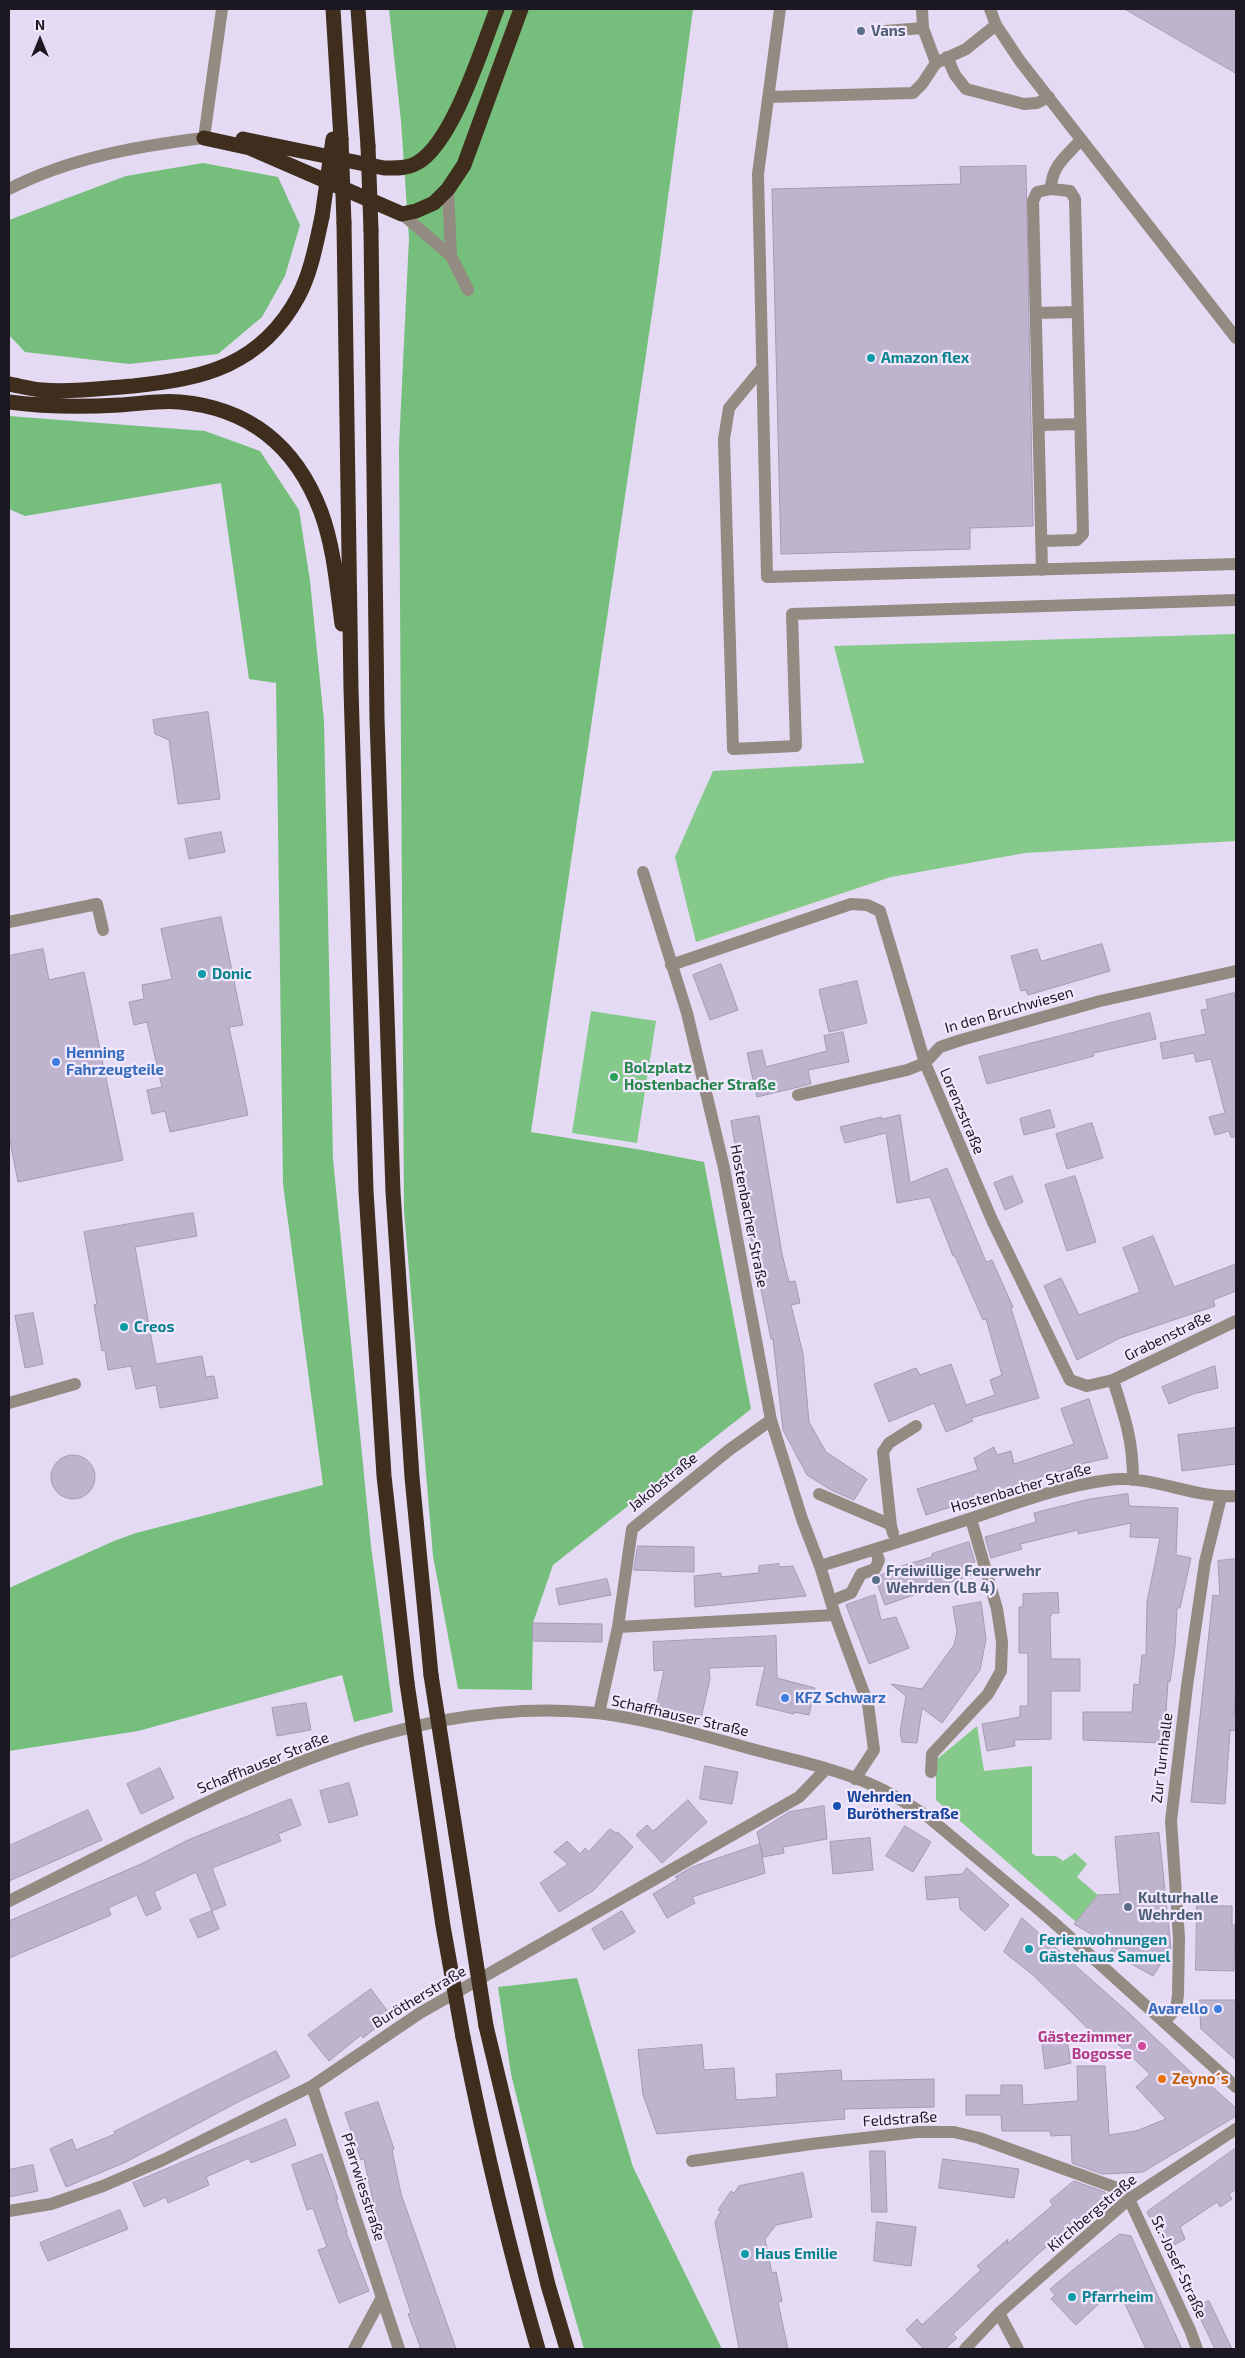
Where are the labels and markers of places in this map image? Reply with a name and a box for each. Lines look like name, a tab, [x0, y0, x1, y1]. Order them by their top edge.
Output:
place label: Vans	[871, 22, 906, 40]
marker: Vans	[855, 25, 867, 37]
place label: Amazon flex	[881, 349, 969, 367]
marker: Amazon flex	[865, 352, 877, 364]
place label: Donic	[212, 965, 252, 983]
marker: Donic	[196, 968, 208, 980]
place label: Henning Fahrzeugteile	[66, 1044, 164, 1079]
marker: Henning Fahrzeugteile	[50, 1056, 62, 1068]
place label: Bolzplatz Hostenbacher Straße	[624, 1059, 776, 1094]
marker: Bolzplatz Hostenbacher Straße	[608, 1071, 620, 1083]
place label: Creos	[134, 1318, 174, 1336]
marker: Creos	[118, 1321, 130, 1333]
place label: Freiwillige Feuerwehr Wehrden (LB 4)	[886, 1562, 1041, 1597]
marker: Freiwillige Feuerwehr Wehrden (LB 4)	[870, 1574, 882, 1586]
place label: KFZ Schwarz	[795, 1689, 886, 1707]
marker: KFZ Schwarz	[779, 1692, 791, 1704]
place label: Wehrden Burötherstraße	[847, 1788, 959, 1823]
marker: Wehrden Burötherstraße	[831, 1800, 843, 1812]
place label: Kulturhalle Wehrden	[1138, 1889, 1218, 1924]
marker: Kulturhalle Wehrden	[1122, 1901, 1134, 1913]
place label: Ferienwohnungen Gästehaus Samuel	[1039, 1931, 1170, 1966]
marker: Ferienwohnungen Gästehaus Samuel	[1023, 1943, 1035, 1955]
place label: Avarello	[1148, 2000, 1208, 2018]
marker: Avarello	[1212, 2003, 1224, 2015]
place label: Gästezimmer Bogosse	[1038, 2028, 1132, 2063]
marker: Gästezimmer Bogosse	[1136, 2040, 1148, 2052]
place label: Zeyno´s	[1172, 2070, 1229, 2088]
marker: Zeyno´s	[1156, 2073, 1168, 2085]
place label: Haus Emilie	[755, 2245, 838, 2263]
marker: Haus Emilie	[739, 2248, 751, 2260]
place label: Pfarrheim	[1082, 2288, 1153, 2306]
marker: Pfarrheim	[1066, 2291, 1078, 2303]

